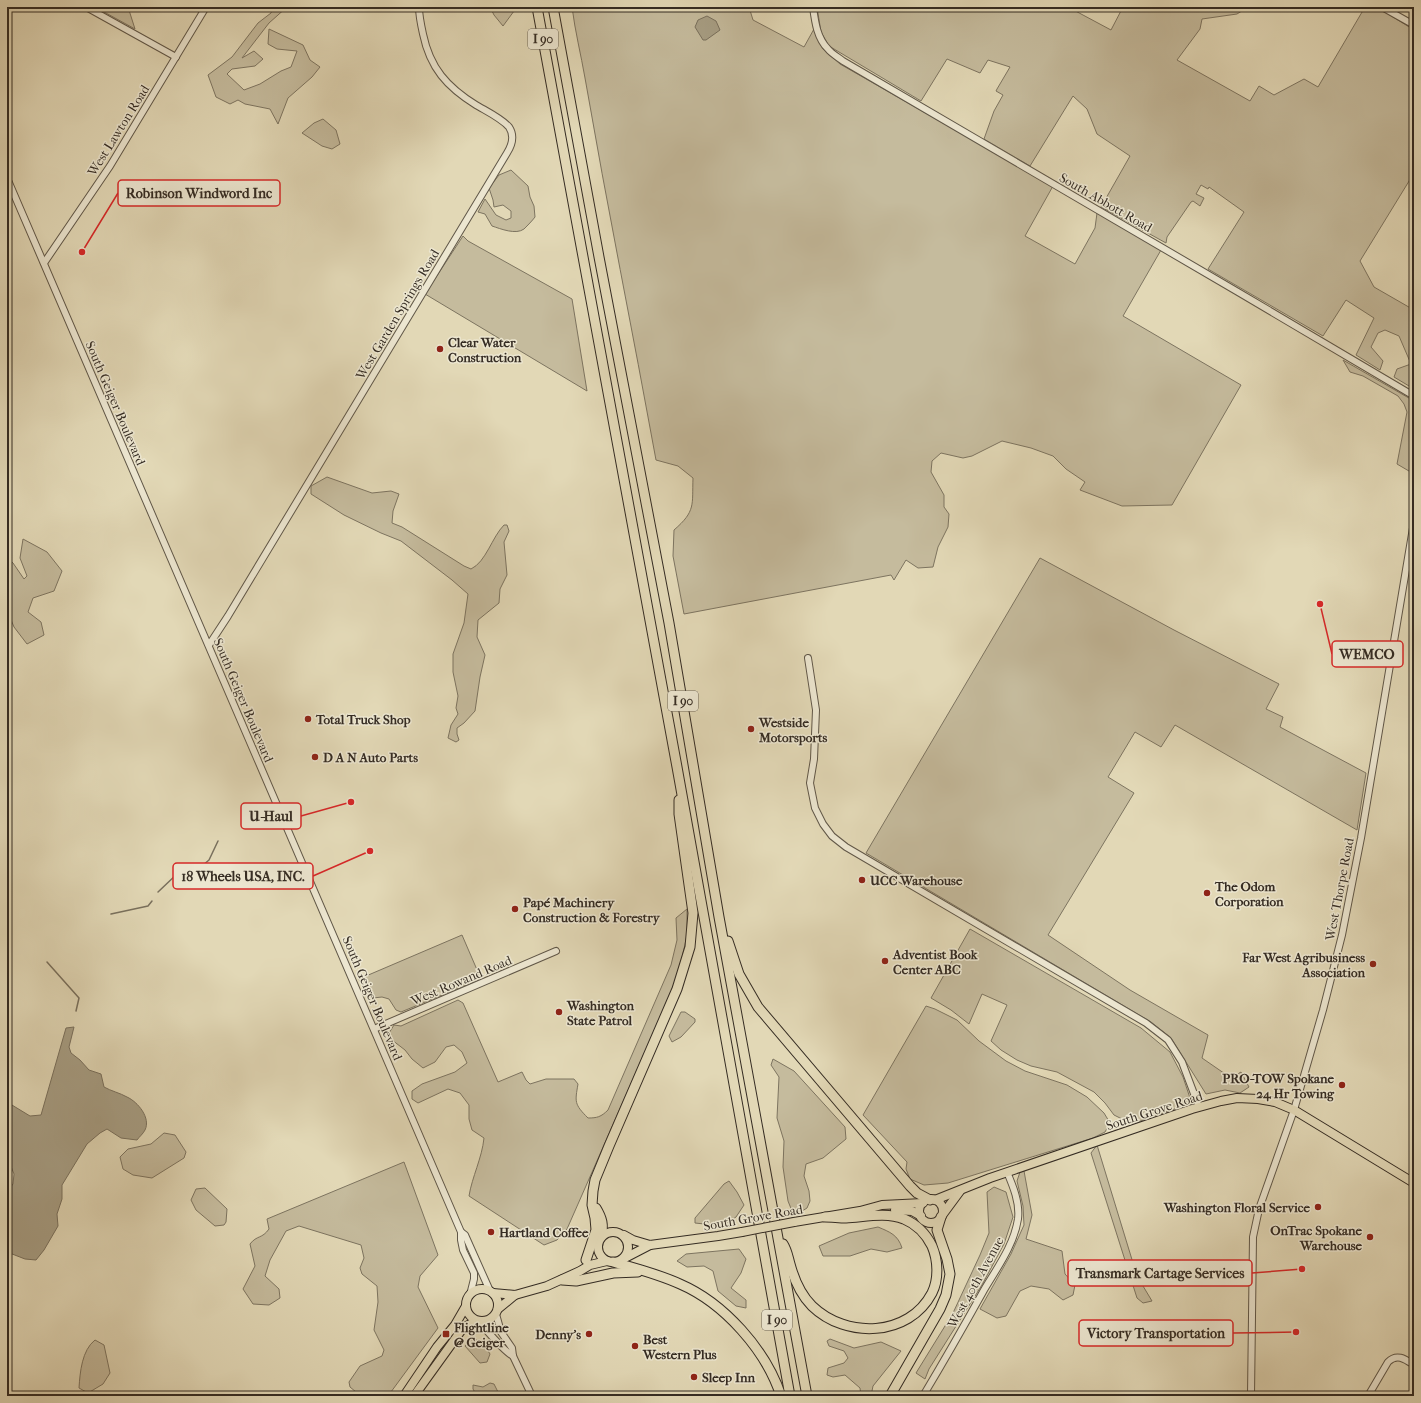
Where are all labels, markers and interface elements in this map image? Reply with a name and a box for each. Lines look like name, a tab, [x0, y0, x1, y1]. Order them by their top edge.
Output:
road number: I 90	[528, 29, 558, 49]
street label: West Lawton Road	[84, 81, 153, 179]
street label: South Abbott Road	[1057, 170, 1156, 236]
callout: Robinson Windword Inc	[118, 180, 280, 206]
text: Robinson Windword Inc	[126, 185, 273, 202]
street label: West Garden Springs Road	[352, 246, 443, 383]
place label: Clear Water Construction	[448, 335, 522, 365]
street label: South Geiger Boulevard	[83, 339, 149, 468]
marker: Clear Water Construction	[435, 344, 445, 354]
street label: South Geiger Boulevard	[211, 636, 277, 765]
callout: WEMCO	[1332, 641, 1403, 667]
text: WEMCO	[1338, 646, 1395, 663]
road number: I 90	[668, 691, 698, 711]
place label: Total Truck Shop	[315, 712, 411, 728]
marker: Total Truck Shop	[303, 714, 313, 724]
place label: Westside Motorsports	[758, 715, 828, 746]
marker: Westside Motorsports	[746, 724, 756, 734]
place label: D A N Auto Parts	[323, 750, 418, 765]
marker: D A N Auto Parts	[310, 752, 320, 762]
callout: U-Haul	[241, 803, 301, 829]
text: U-Haul	[248, 808, 293, 825]
street label: West Thorpe Road	[1322, 836, 1357, 943]
callout: 18 Wheels USA, INC.	[173, 863, 313, 889]
text: 18 Wheels USA, INC.	[181, 868, 305, 885]
place label: UCC Warehouse	[869, 873, 963, 888]
marker: UCC Warehouse	[857, 875, 867, 885]
place label: The Odom Corporation	[1214, 879, 1284, 910]
marker: The Odom Corporation	[1202, 888, 1212, 898]
place label: Papé Machinery Construction & Forestry	[523, 895, 661, 926]
marker: Papé Machinery Construction & Forestry	[510, 904, 520, 914]
street label: South Geiger Boulevard	[340, 934, 406, 1063]
place label: Adventist Book Center ABC	[892, 947, 979, 977]
place label: Far West Agribusiness Association	[1241, 950, 1365, 980]
street label: West Rowand Road	[408, 952, 515, 1009]
marker: Adventist Book Center ABC	[880, 956, 890, 966]
marker: Far West Agribusiness Association	[1368, 959, 1378, 969]
place label: Washington State Patrol	[566, 998, 635, 1028]
marker: Washington State Patrol	[554, 1007, 564, 1017]
place label: PRO-TOW Spokane 24 Hr Towing	[1222, 1071, 1335, 1102]
marker: PRO-TOW Spokane 24 Hr Towing	[1337, 1080, 1347, 1090]
street label: South Grove Road	[1104, 1088, 1205, 1133]
place label: Washington Floral Service	[1163, 1200, 1311, 1216]
street label: South Grove Road	[702, 1201, 805, 1234]
marker: Washington Floral Service	[1313, 1202, 1323, 1212]
place label: OnTrac Spokane Warehouse	[1270, 1223, 1363, 1253]
place label: Hartland Coffee	[499, 1225, 589, 1240]
marker: Hartland Coffee	[486, 1227, 496, 1237]
marker: OnTrac Spokane Warehouse	[1365, 1232, 1375, 1242]
street label: West 40th Avenue	[944, 1233, 1007, 1331]
callout: Transmark Cartage Services	[1068, 1260, 1252, 1286]
text: Transmark Cartage Services	[1075, 1265, 1245, 1282]
road number: I 90	[762, 1310, 792, 1330]
place label: Flightline @ Geiger	[453, 1320, 509, 1351]
callout: Victory Transportation	[1079, 1320, 1233, 1346]
text: Victory Transportation	[1086, 1325, 1226, 1342]
place label: Denny's	[535, 1327, 581, 1343]
marker: Flightline @ Geiger	[441, 1329, 451, 1339]
marker: Denny's	[584, 1329, 594, 1339]
place label: Best Western Plus	[642, 1332, 717, 1362]
marker: Best Western Plus	[630, 1341, 640, 1351]
place label: Sleep Inn	[702, 1370, 756, 1386]
marker: Sleep Inn	[689, 1372, 699, 1382]

